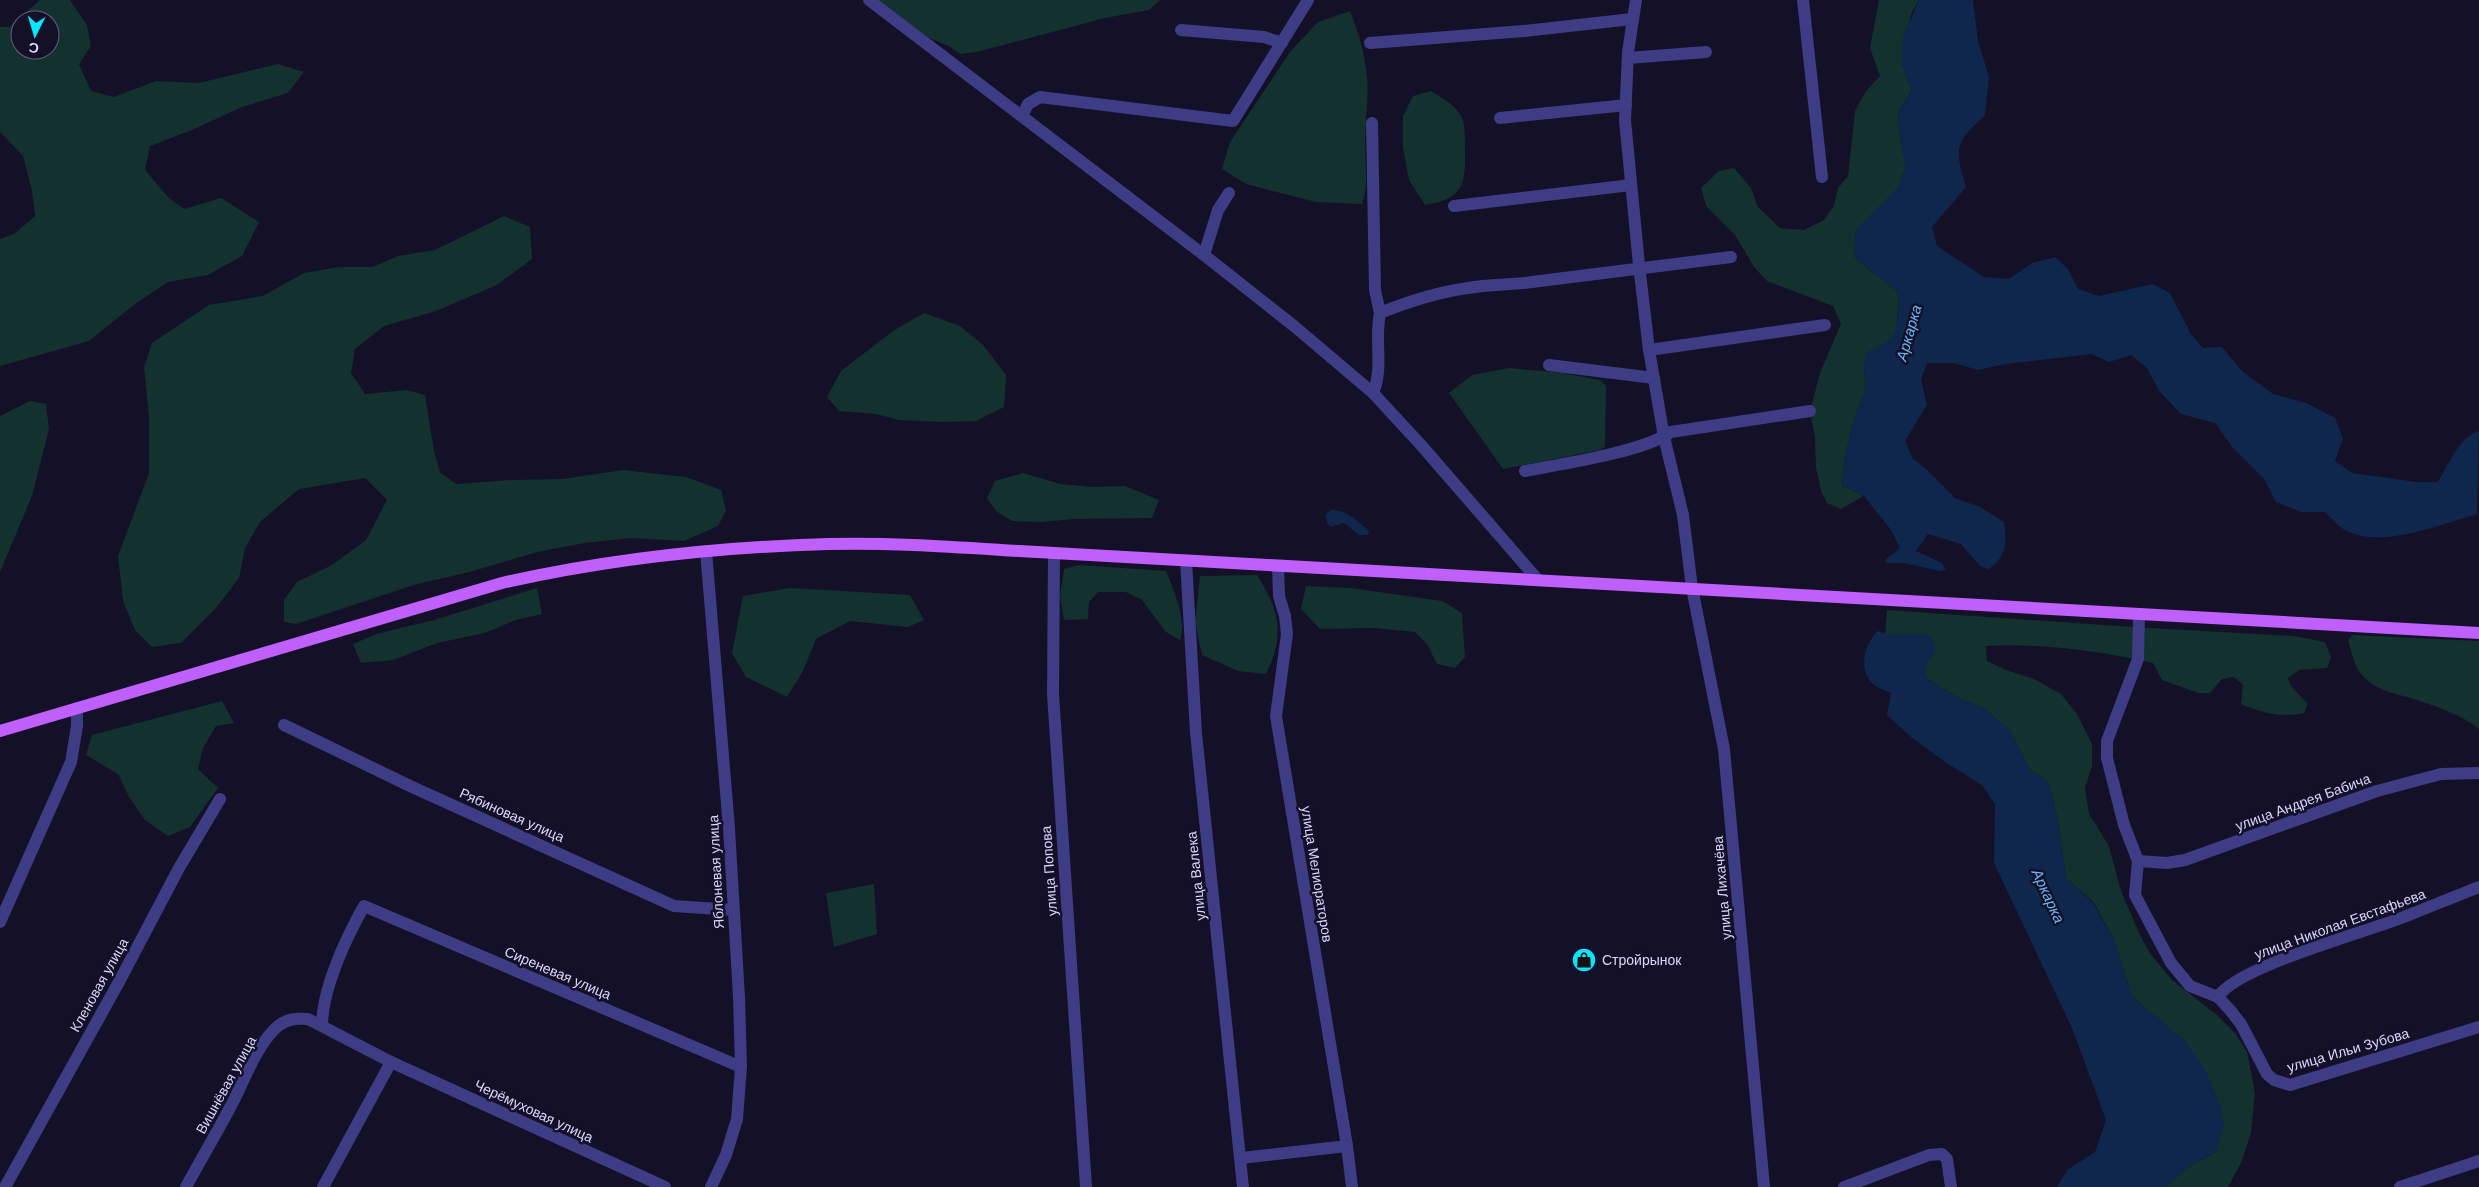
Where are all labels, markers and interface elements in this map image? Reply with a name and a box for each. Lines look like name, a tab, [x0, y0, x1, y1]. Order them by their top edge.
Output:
north arrow	[10, 10, 60, 60]
text: С	[28, 40, 40, 56]
water label: Аркарка	[1892, 303, 1925, 364]
street label: улица Андрея Бабича	[2233, 770, 2373, 834]
street label: Рябиновая улица	[457, 785, 567, 845]
street label: улица Мелиораторов	[1298, 805, 1336, 943]
street label: Яблоневая улица	[705, 814, 727, 929]
street label: улица Попова	[1038, 825, 1060, 917]
street label: улица Валека	[1183, 830, 1209, 921]
street label: улица Лихачёва	[1709, 835, 1734, 940]
water label: Аркарка	[2028, 865, 2068, 925]
street label: улица Николая Евстафьева	[2252, 885, 2428, 962]
street label: Кленовая улица	[67, 935, 131, 1035]
street label: Сиреневая улица	[502, 943, 614, 1003]
shop icon: Стройрынок	[1571, 947, 1597, 973]
place label: Стройрынок	[1602, 952, 1682, 968]
street label: улица Ильи Зубова	[2285, 1025, 2411, 1075]
street label: Вишнёвая улица	[193, 1033, 260, 1137]
street label: Черёмуховая улица	[472, 1076, 596, 1146]

